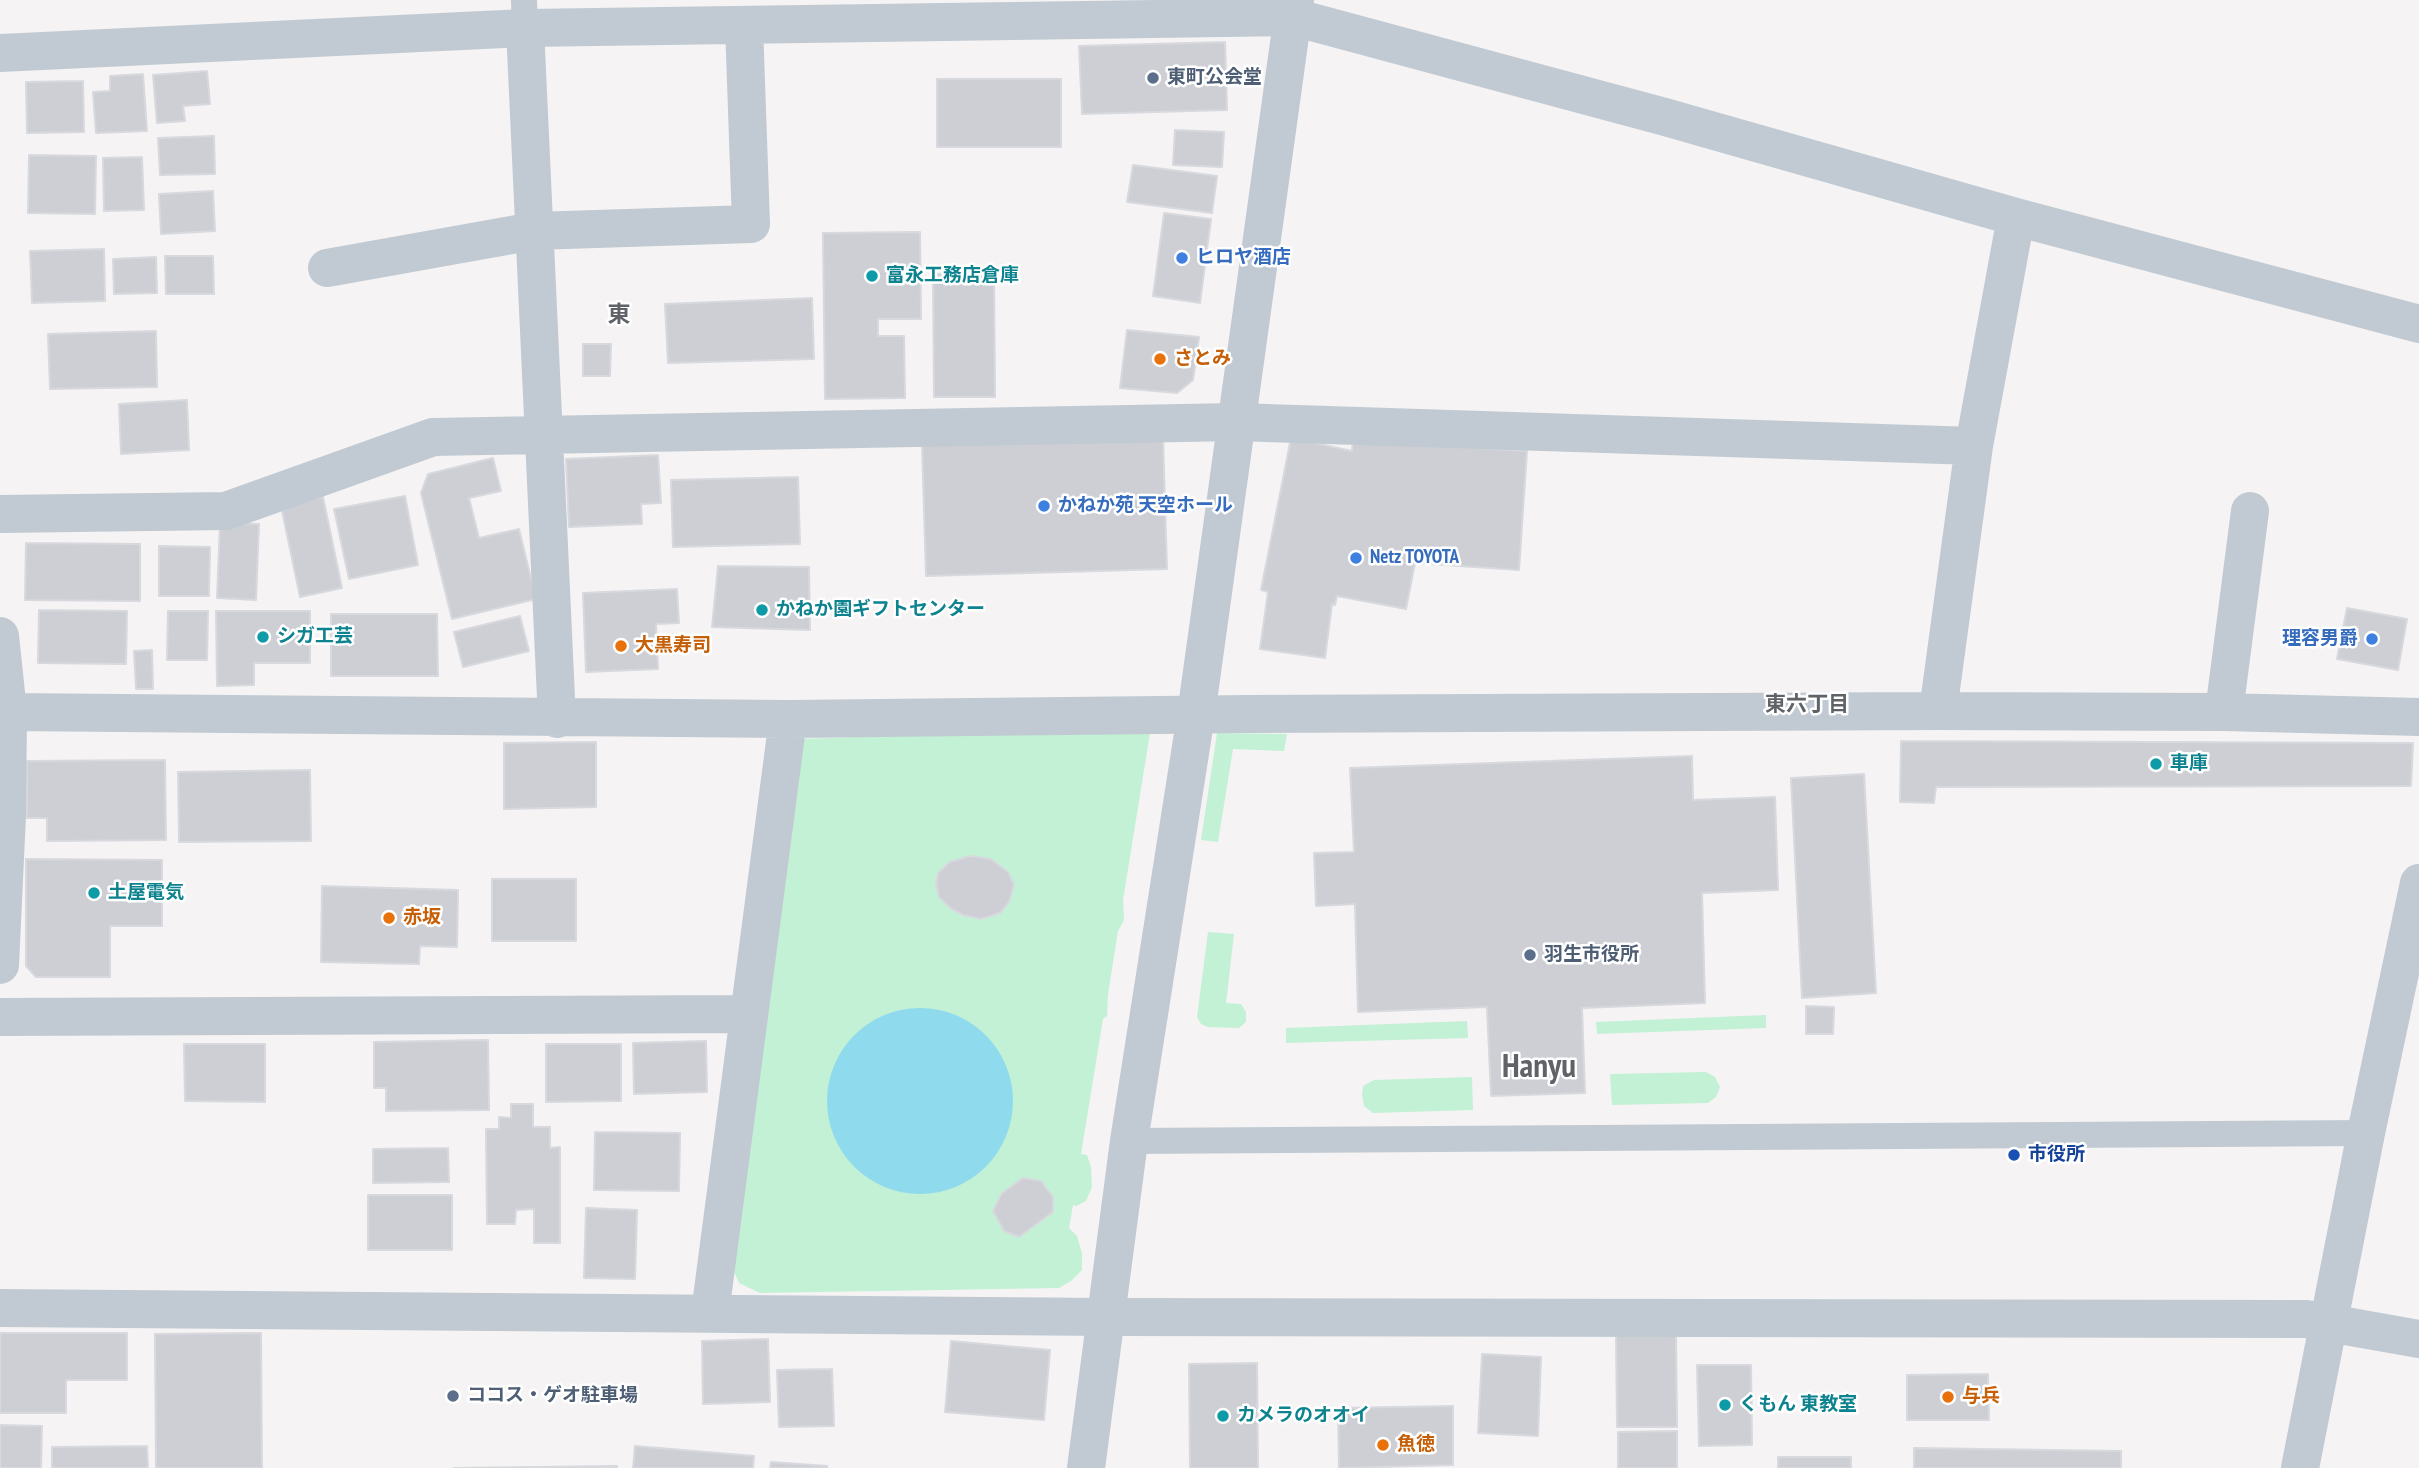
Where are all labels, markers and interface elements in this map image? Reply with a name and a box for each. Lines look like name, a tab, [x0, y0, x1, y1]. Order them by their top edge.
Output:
place label: 東町公会堂	[1167, 67, 1262, 89]
marker: 東町公会堂	[1145, 70, 1161, 86]
place label: ヒロヤ酒店	[1196, 247, 1291, 269]
marker: ヒロヤ酒店	[1174, 250, 1190, 266]
place label: 富永工務店倉庫	[886, 265, 1019, 287]
marker: 富永工務店倉庫	[864, 268, 880, 284]
district label: 東	[608, 301, 630, 329]
place label: さとみ	[1174, 348, 1231, 370]
marker: さとみ	[1152, 351, 1168, 367]
place label: かねか苑 天空ホール	[1058, 495, 1233, 517]
marker: かねか苑 天空ホール	[1036, 498, 1052, 514]
place label: Netz TOYOTA	[1370, 547, 1459, 569]
marker: Netz TOYOTA	[1348, 550, 1364, 566]
place label: かねか園ギフトセンター	[776, 599, 985, 621]
marker: かねか園ギフトセンター	[754, 602, 770, 618]
place label: シガ工芸	[277, 626, 353, 648]
place label: 理容男爵	[2282, 628, 2358, 650]
marker: シガ工芸	[255, 629, 271, 645]
marker: 理容男爵	[2364, 631, 2380, 647]
place label: 大黒寿司	[635, 635, 711, 657]
marker: 大黒寿司	[613, 638, 629, 654]
district label: 東六丁目	[1765, 692, 1849, 718]
place label: 車庫	[2170, 753, 2208, 775]
marker: 車庫	[2148, 756, 2164, 772]
place label: 土屋電気	[108, 882, 184, 904]
marker: 土屋電気	[86, 885, 102, 901]
place label: 赤坂	[403, 907, 441, 929]
marker: 赤坂	[381, 910, 397, 926]
place label: 羽生市役所	[1544, 944, 1639, 966]
marker: 羽生市役所	[1522, 947, 1538, 963]
district label: Hanyu	[1502, 1048, 1576, 1088]
place label: 市役所	[2028, 1144, 2085, 1166]
marker: 市役所	[2006, 1147, 2022, 1163]
place label: ココス・ゲオ駐車場	[467, 1385, 638, 1407]
place label: 与兵	[1962, 1386, 2000, 1408]
marker: ココス・ゲオ駐車場	[445, 1388, 461, 1404]
marker: 与兵	[1940, 1389, 1956, 1405]
place label: くもん 東教室	[1739, 1394, 1857, 1416]
marker: くもん 東教室	[1717, 1397, 1733, 1413]
place label: カメラのオオイ	[1237, 1405, 1370, 1427]
marker: カメラのオオイ	[1215, 1408, 1231, 1424]
place label: 魚徳	[1397, 1434, 1435, 1456]
marker: 魚徳	[1375, 1437, 1391, 1453]

